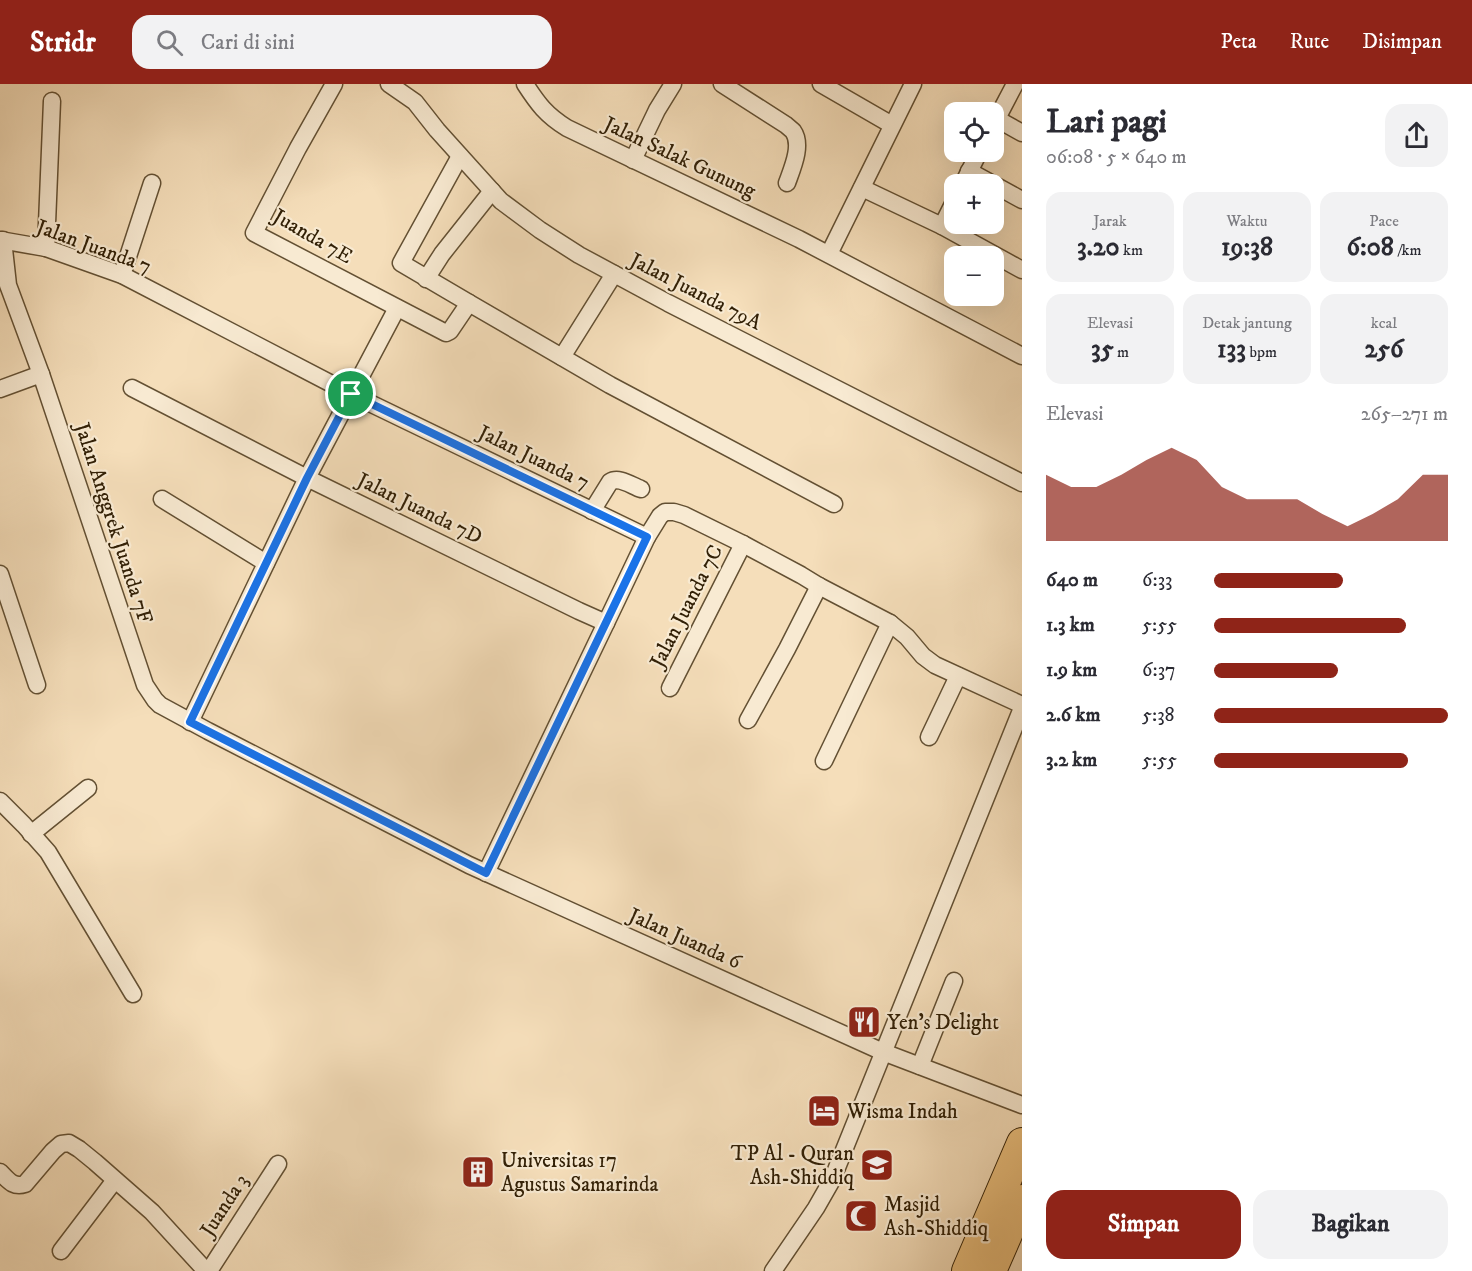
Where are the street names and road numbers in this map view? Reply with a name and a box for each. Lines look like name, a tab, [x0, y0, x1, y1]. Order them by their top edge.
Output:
street label: Jalan Salak Gunung	[598, 110, 760, 205]
street label: Juanda 7E	[266, 203, 357, 270]
street label: Jalan Juanda 7	[31, 213, 155, 280]
street label: Jalan Juanda 79A	[624, 247, 766, 337]
street label: Jalan Anggrek Juanda 7F	[68, 418, 158, 627]
street label: Jalan Juanda 7	[472, 419, 593, 496]
street label: Jalan Juanda 7D	[351, 467, 486, 550]
street label: Jalan Juanda 7C	[644, 541, 729, 674]
street label: Jalan Juanda 6	[623, 902, 746, 976]
street label: Juanda 3	[194, 1169, 255, 1244]

